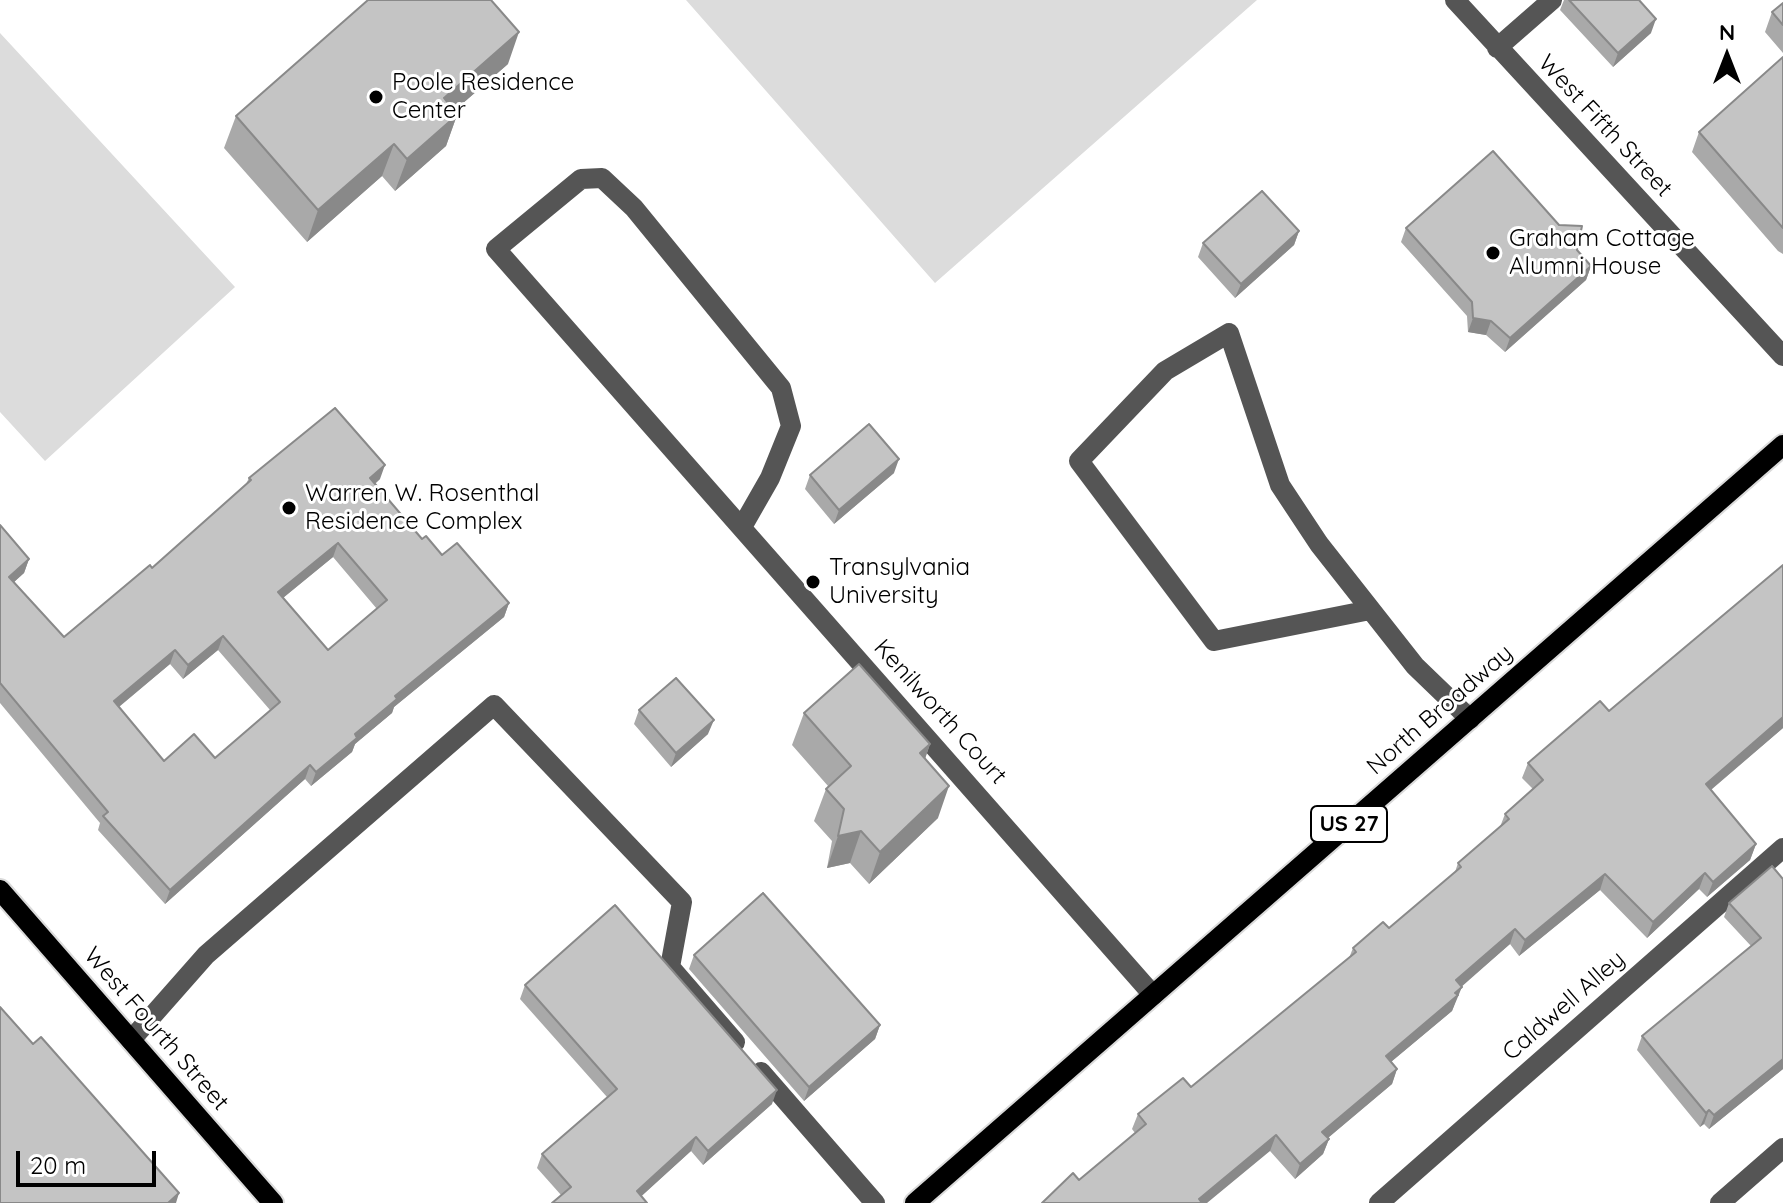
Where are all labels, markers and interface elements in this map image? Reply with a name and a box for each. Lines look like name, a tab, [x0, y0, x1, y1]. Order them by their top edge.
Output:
north arrow	[1687, 16, 1767, 96]
text: N	[1719, 18, 1735, 46]
street label: West Fifth Street	[1532, 49, 1678, 203]
place label: Poole Residence Center	[392, 69, 574, 125]
marker: Poole Residence Center	[367, 88, 385, 106]
place label: Graham Cottage Alumni House	[1509, 225, 1695, 281]
marker: Graham Cottage Alumni House	[1484, 244, 1502, 262]
place label: Warren W. Rosenthal Residence Complex	[305, 480, 540, 536]
marker: Warren W. Rosenthal Residence Complex	[280, 499, 298, 517]
place label: Transylvania University	[829, 554, 970, 610]
marker: Transylvania University	[804, 573, 822, 591]
street label: Kenilworth Court	[867, 634, 1013, 790]
street label: North Broadway	[1361, 639, 1519, 781]
road number: US 27	[1311, 806, 1387, 842]
street label: West Fourth Street	[77, 941, 235, 1117]
street label: Caldwell Alley	[1497, 945, 1631, 1067]
scale bar	[20, 1135, 160, 1185]
text: 20 m	[30, 1150, 86, 1180]

